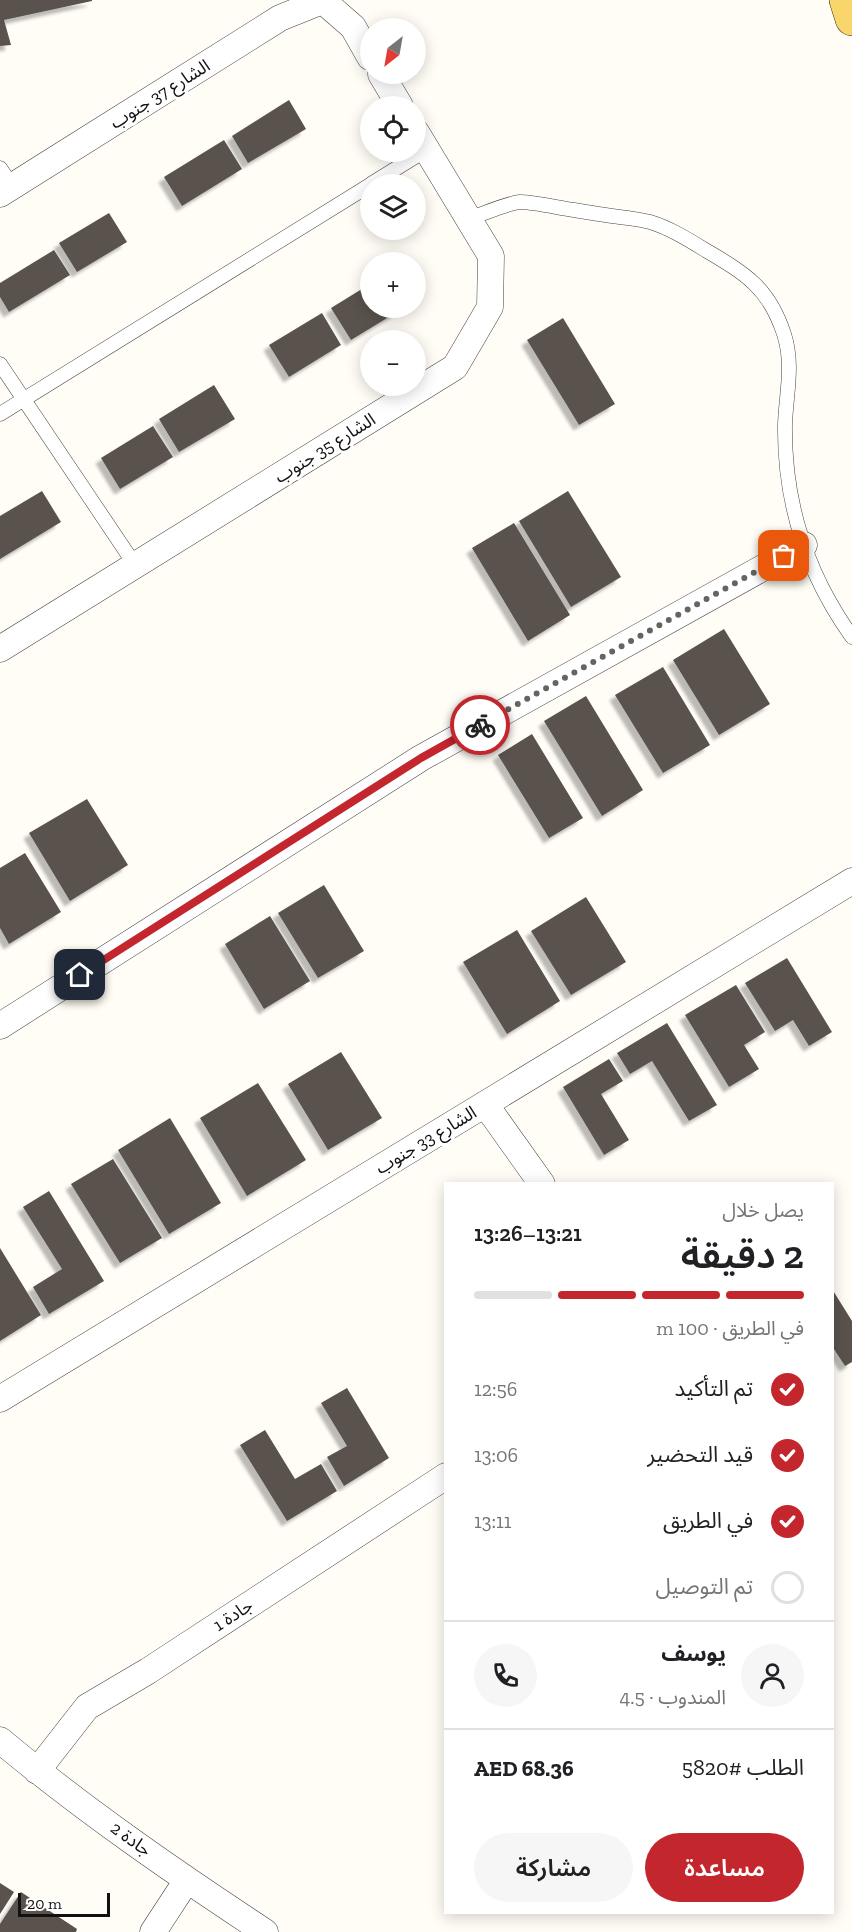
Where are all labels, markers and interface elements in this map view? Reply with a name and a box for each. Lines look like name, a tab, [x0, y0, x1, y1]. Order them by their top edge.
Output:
north arrow	[360, 18, 426, 84]
map controls	[360, 18, 426, 396]
street label: الشارع 37 جنوب	[106, 55, 216, 136]
button: locate	[360, 96, 426, 162]
button: layers	[360, 174, 426, 240]
button: +	[360, 252, 426, 318]
button: −	[360, 330, 426, 396]
street label: الشارع 35 جنوب	[271, 408, 381, 490]
pin	[758, 530, 809, 581]
icon: bag	[767, 539, 800, 572]
courier	[450, 695, 510, 755]
icon: bike	[464, 709, 497, 742]
pin	[54, 949, 105, 1000]
icon: home	[63, 958, 96, 991]
street label: الشارع 33 جنوب	[371, 1101, 482, 1181]
text: يصل خلال	[722, 1198, 804, 1222]
text: 13:21–13:26	[474, 1220, 582, 1247]
text: 2 دقيقة	[681, 1231, 804, 1278]
text: في الطريق · 100 m	[656, 1316, 804, 1340]
icon: check	[771, 1373, 804, 1406]
text: تم التأكيد	[675, 1375, 753, 1402]
text: 12:56	[474, 1377, 517, 1401]
icon: check	[771, 1439, 804, 1472]
text: قيد التحضير	[647, 1441, 753, 1468]
text: 13:06	[474, 1443, 518, 1467]
icon: check	[771, 1505, 804, 1538]
text: في الطريق	[663, 1507, 753, 1534]
text: 13:11	[474, 1509, 511, 1533]
text: تم التوصيل	[655, 1573, 753, 1600]
street label: جادة 1	[209, 1594, 257, 1636]
text: يوسف	[661, 1640, 726, 1667]
button: phone	[474, 1644, 537, 1707]
button: person	[741, 1644, 804, 1707]
text: المندوب · 4.5	[619, 1685, 726, 1709]
text: الطلب #5820	[682, 1754, 804, 1781]
text: AED 68.36	[474, 1755, 574, 1782]
street label: جادة 2	[106, 1817, 156, 1861]
button: مشاركة	[474, 1833, 633, 1902]
button: مساعدة	[645, 1833, 804, 1902]
scale bar	[18, 1890, 110, 1918]
text: 20 m	[27, 1894, 62, 1913]

